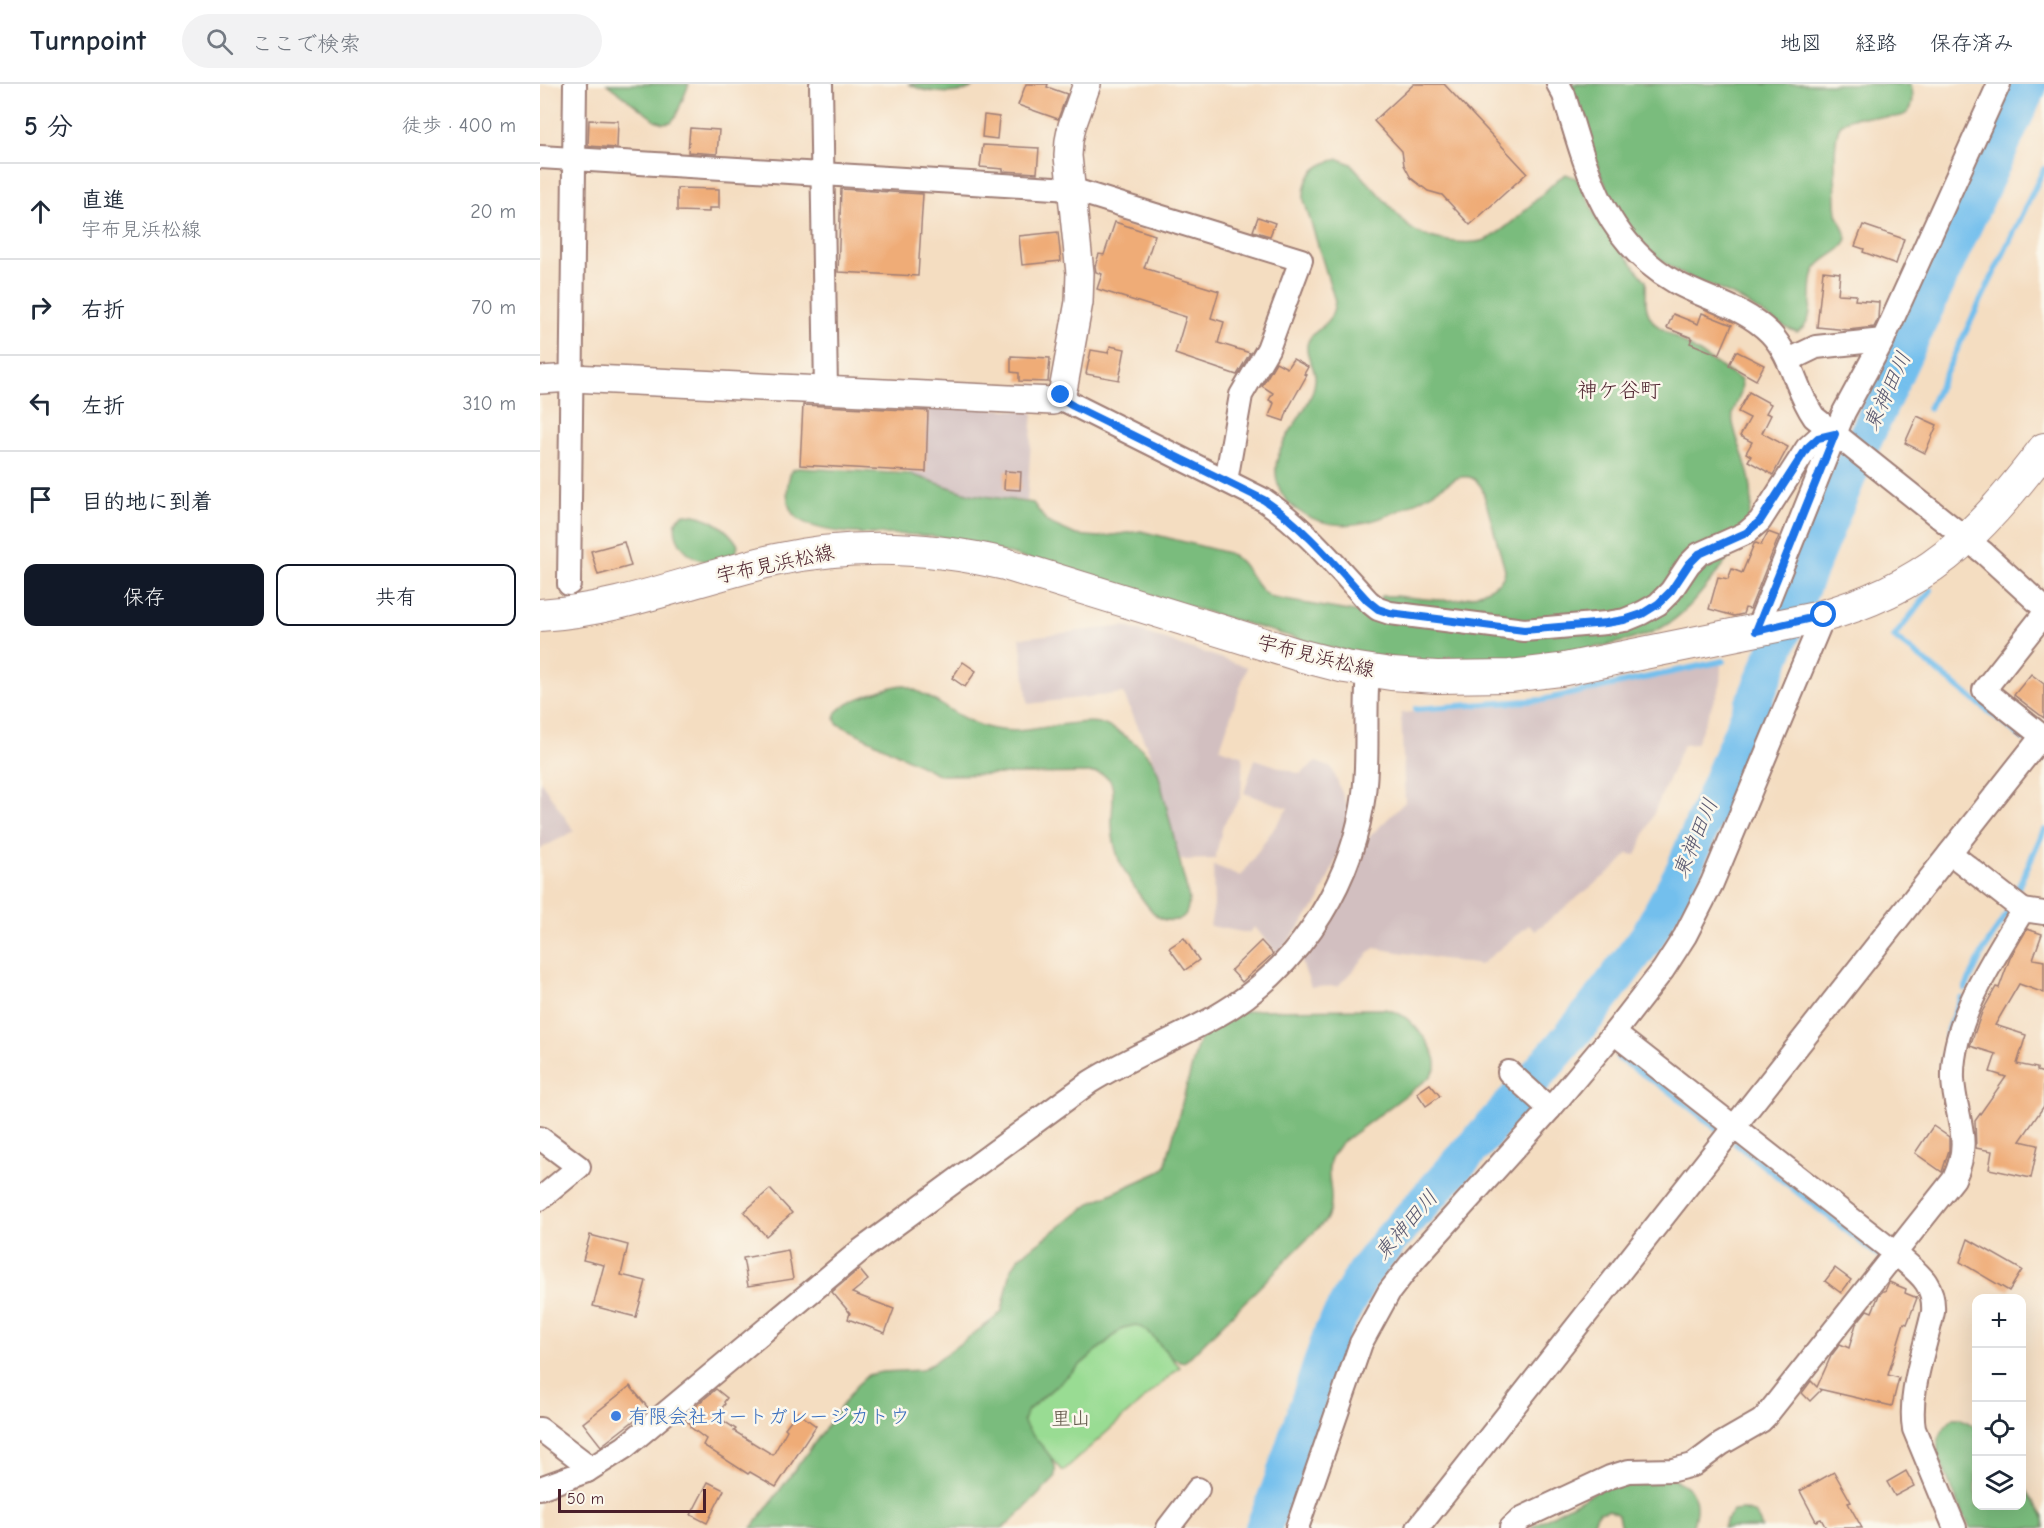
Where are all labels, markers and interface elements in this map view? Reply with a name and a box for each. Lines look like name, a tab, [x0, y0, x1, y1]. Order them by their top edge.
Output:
search box	[182, 14, 602, 68]
text: Turnpoint	[30, 25, 146, 57]
icon: search	[203, 25, 236, 58]
text: ここで検索	[251, 31, 361, 57]
text: 地図	[1780, 31, 1822, 55]
text: 経路	[1855, 31, 1897, 55]
text: 保存済み	[1930, 31, 2014, 55]
text: 5 分	[24, 112, 73, 142]
text: 徒歩 · 400 m	[402, 114, 516, 137]
text: 直進	[81, 187, 125, 213]
icon: ahead	[24, 195, 57, 228]
text: 20 m	[470, 200, 516, 223]
text: 宇布見浜松線	[81, 218, 201, 241]
icon: right	[24, 291, 57, 324]
text: 70 m	[471, 296, 516, 319]
text: 右折	[81, 297, 125, 323]
water label: 東神田川	[1858, 348, 1916, 434]
district label: 神ケ谷町	[1577, 378, 1661, 402]
route end	[1047, 381, 1073, 407]
icon: left	[24, 387, 57, 420]
text: 310 m	[463, 392, 516, 415]
text: 左折	[81, 393, 125, 419]
icon: arrive	[24, 483, 57, 516]
text: 目的地に到着	[81, 489, 213, 515]
street label: 宇布見浜松線	[714, 540, 836, 588]
button: 保存	[24, 564, 264, 626]
button: 共有	[276, 564, 516, 626]
route start	[1810, 601, 1836, 627]
street label: 宇布見浜松線	[1255, 630, 1377, 682]
water label: 東神田川	[1668, 795, 1722, 881]
water label: 東神田川	[1369, 1185, 1443, 1265]
map controls	[1972, 1294, 2026, 1510]
button: +	[1972, 1294, 2026, 1348]
button: −	[1972, 1348, 2026, 1402]
button: locate	[1972, 1402, 2026, 1456]
place label: 有限会社オートガレージカトウ	[628, 1405, 910, 1428]
park label: 里山	[1051, 1407, 1091, 1430]
marker: 有限会社オートガレージカトウ	[609, 1409, 623, 1423]
button: layers	[1972, 1456, 2026, 1510]
scale bar	[558, 1486, 706, 1514]
text: 50 m	[567, 1490, 604, 1508]

